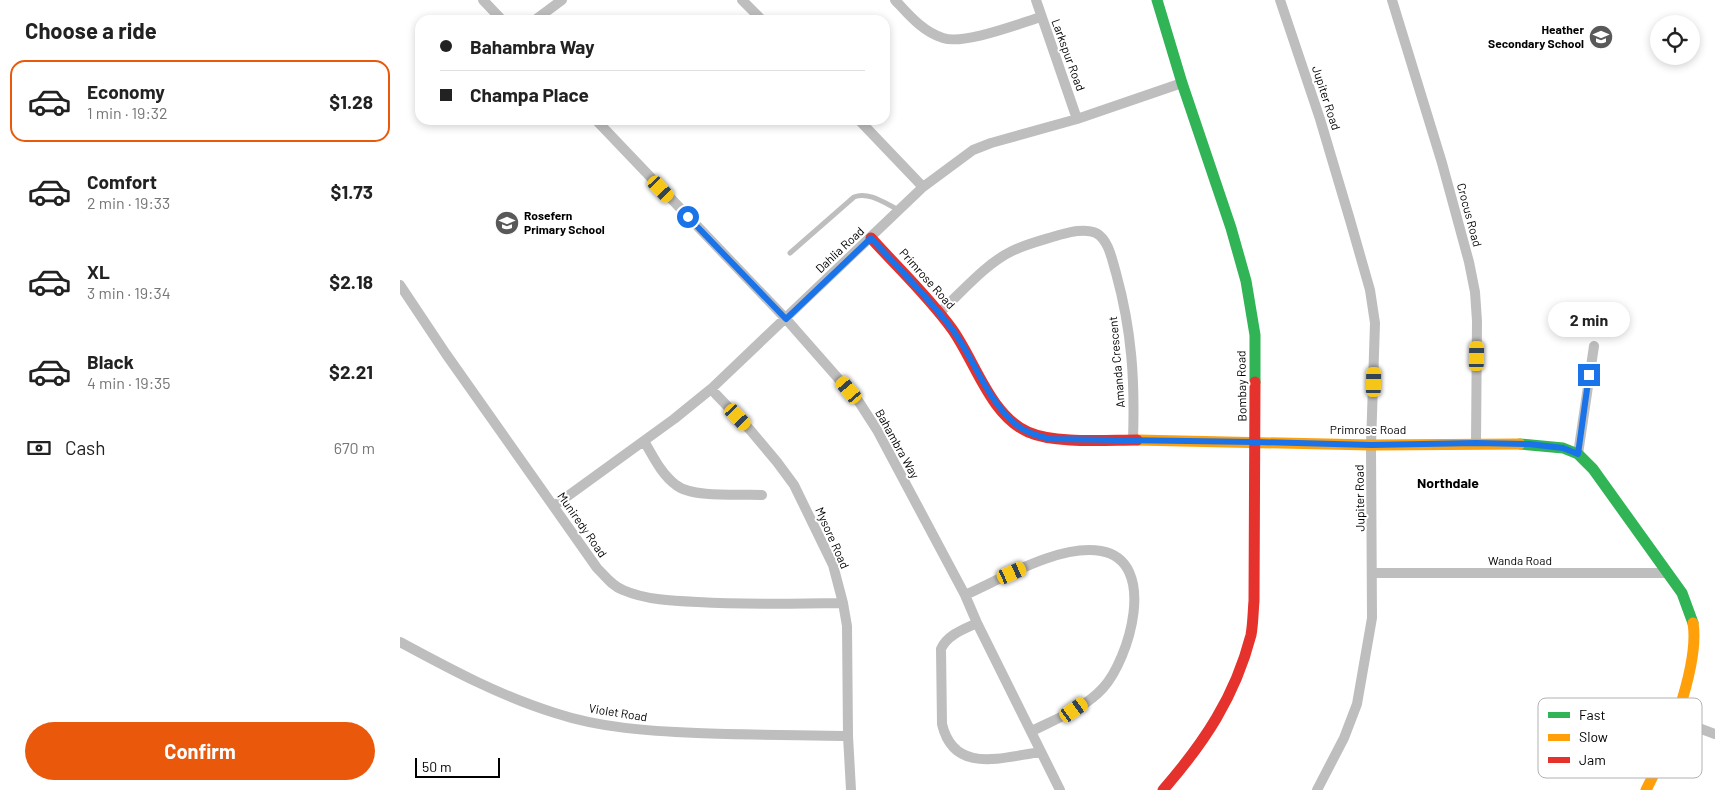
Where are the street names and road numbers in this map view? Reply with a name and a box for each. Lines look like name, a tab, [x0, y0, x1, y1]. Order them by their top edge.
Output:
street label: Larkspur Road	[1049, 17, 1088, 92]
street label: Jupiter Road	[1310, 64, 1344, 132]
street label: Crocus Road	[1455, 181, 1485, 248]
street label: Dahlia Road	[812, 223, 866, 275]
street label: Primrose Road	[897, 245, 959, 311]
street label: Amanda Crescent	[1105, 316, 1127, 408]
street label: Bombay Road	[1233, 350, 1249, 422]
street label: Bahambra Way	[873, 406, 923, 481]
street label: Primrose Road	[1330, 422, 1406, 436]
street label: Jupiter Road	[1351, 464, 1367, 532]
street label: Muniredy Road	[555, 489, 610, 560]
street label: Mysore Road	[813, 505, 853, 570]
street label: Wanda Road	[1488, 553, 1552, 567]
street label: Violet Road	[588, 700, 648, 724]

